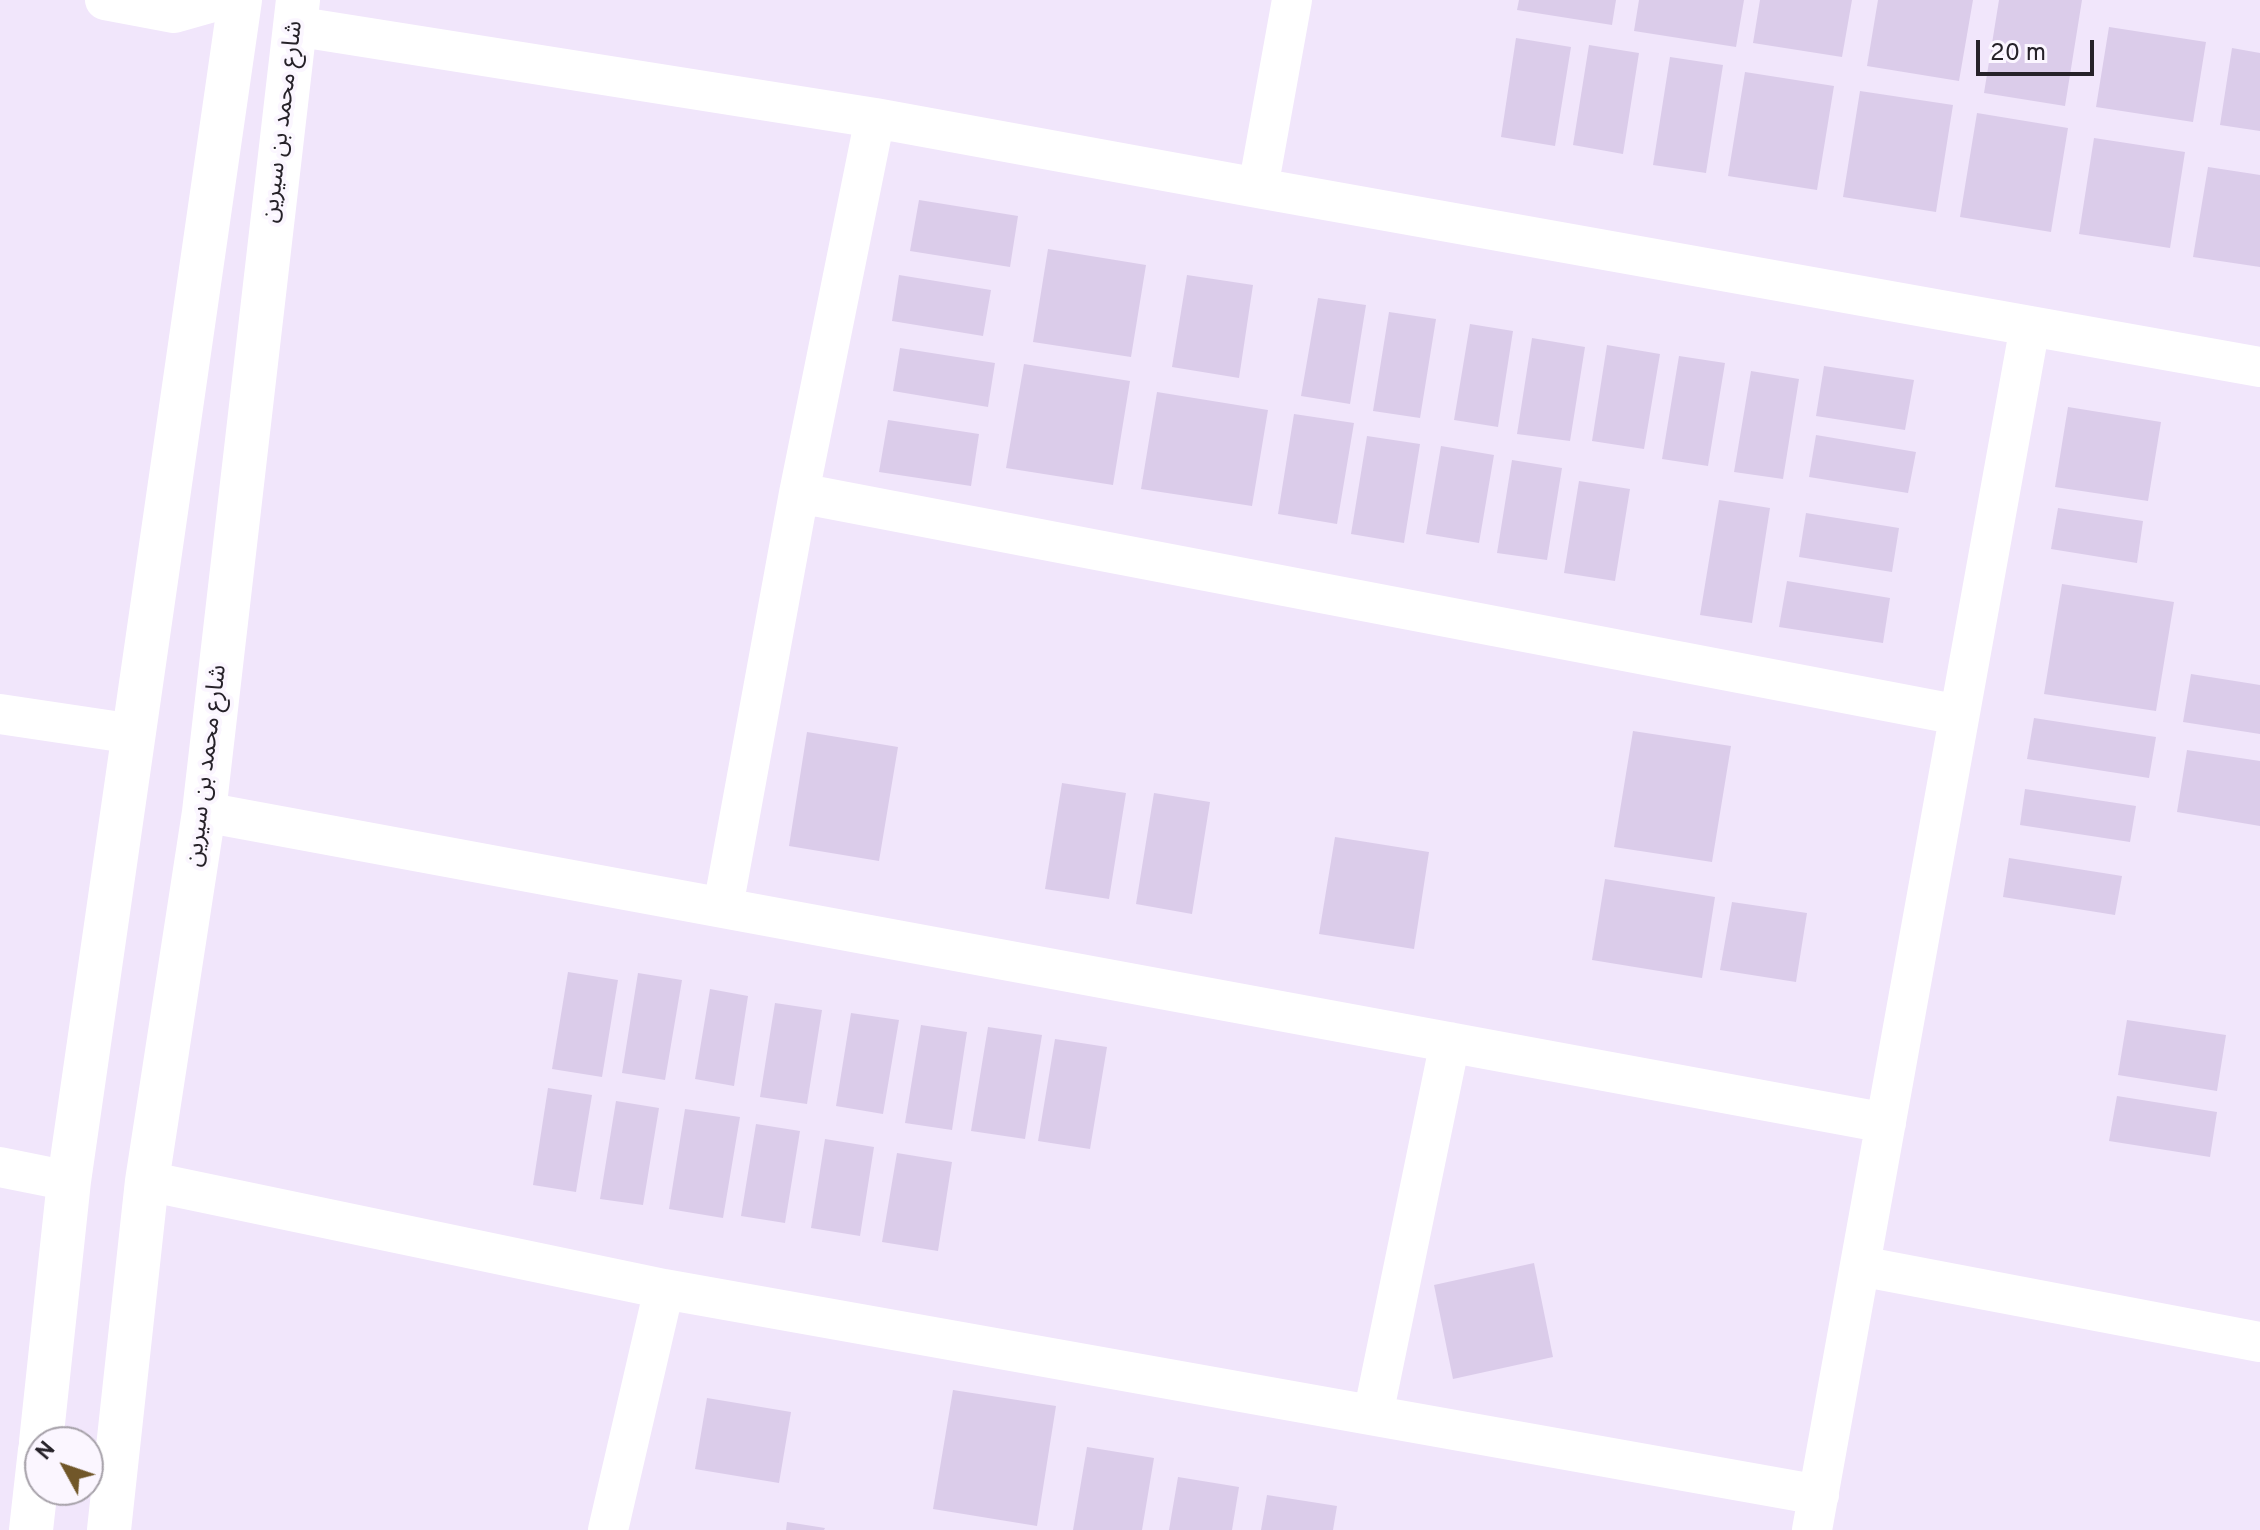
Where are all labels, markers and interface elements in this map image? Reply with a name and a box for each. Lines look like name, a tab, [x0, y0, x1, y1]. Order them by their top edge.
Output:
street label: شارع محمد بن سيرين	[257, 19, 311, 225]
scale bar	[1980, 24, 2098, 74]
text: 20 m	[1990, 39, 2046, 69]
street label: شارع محمد بن سيرين	[181, 663, 235, 869]
north arrow	[24, 1426, 104, 1506]
text: N	[31, 1437, 62, 1466]

